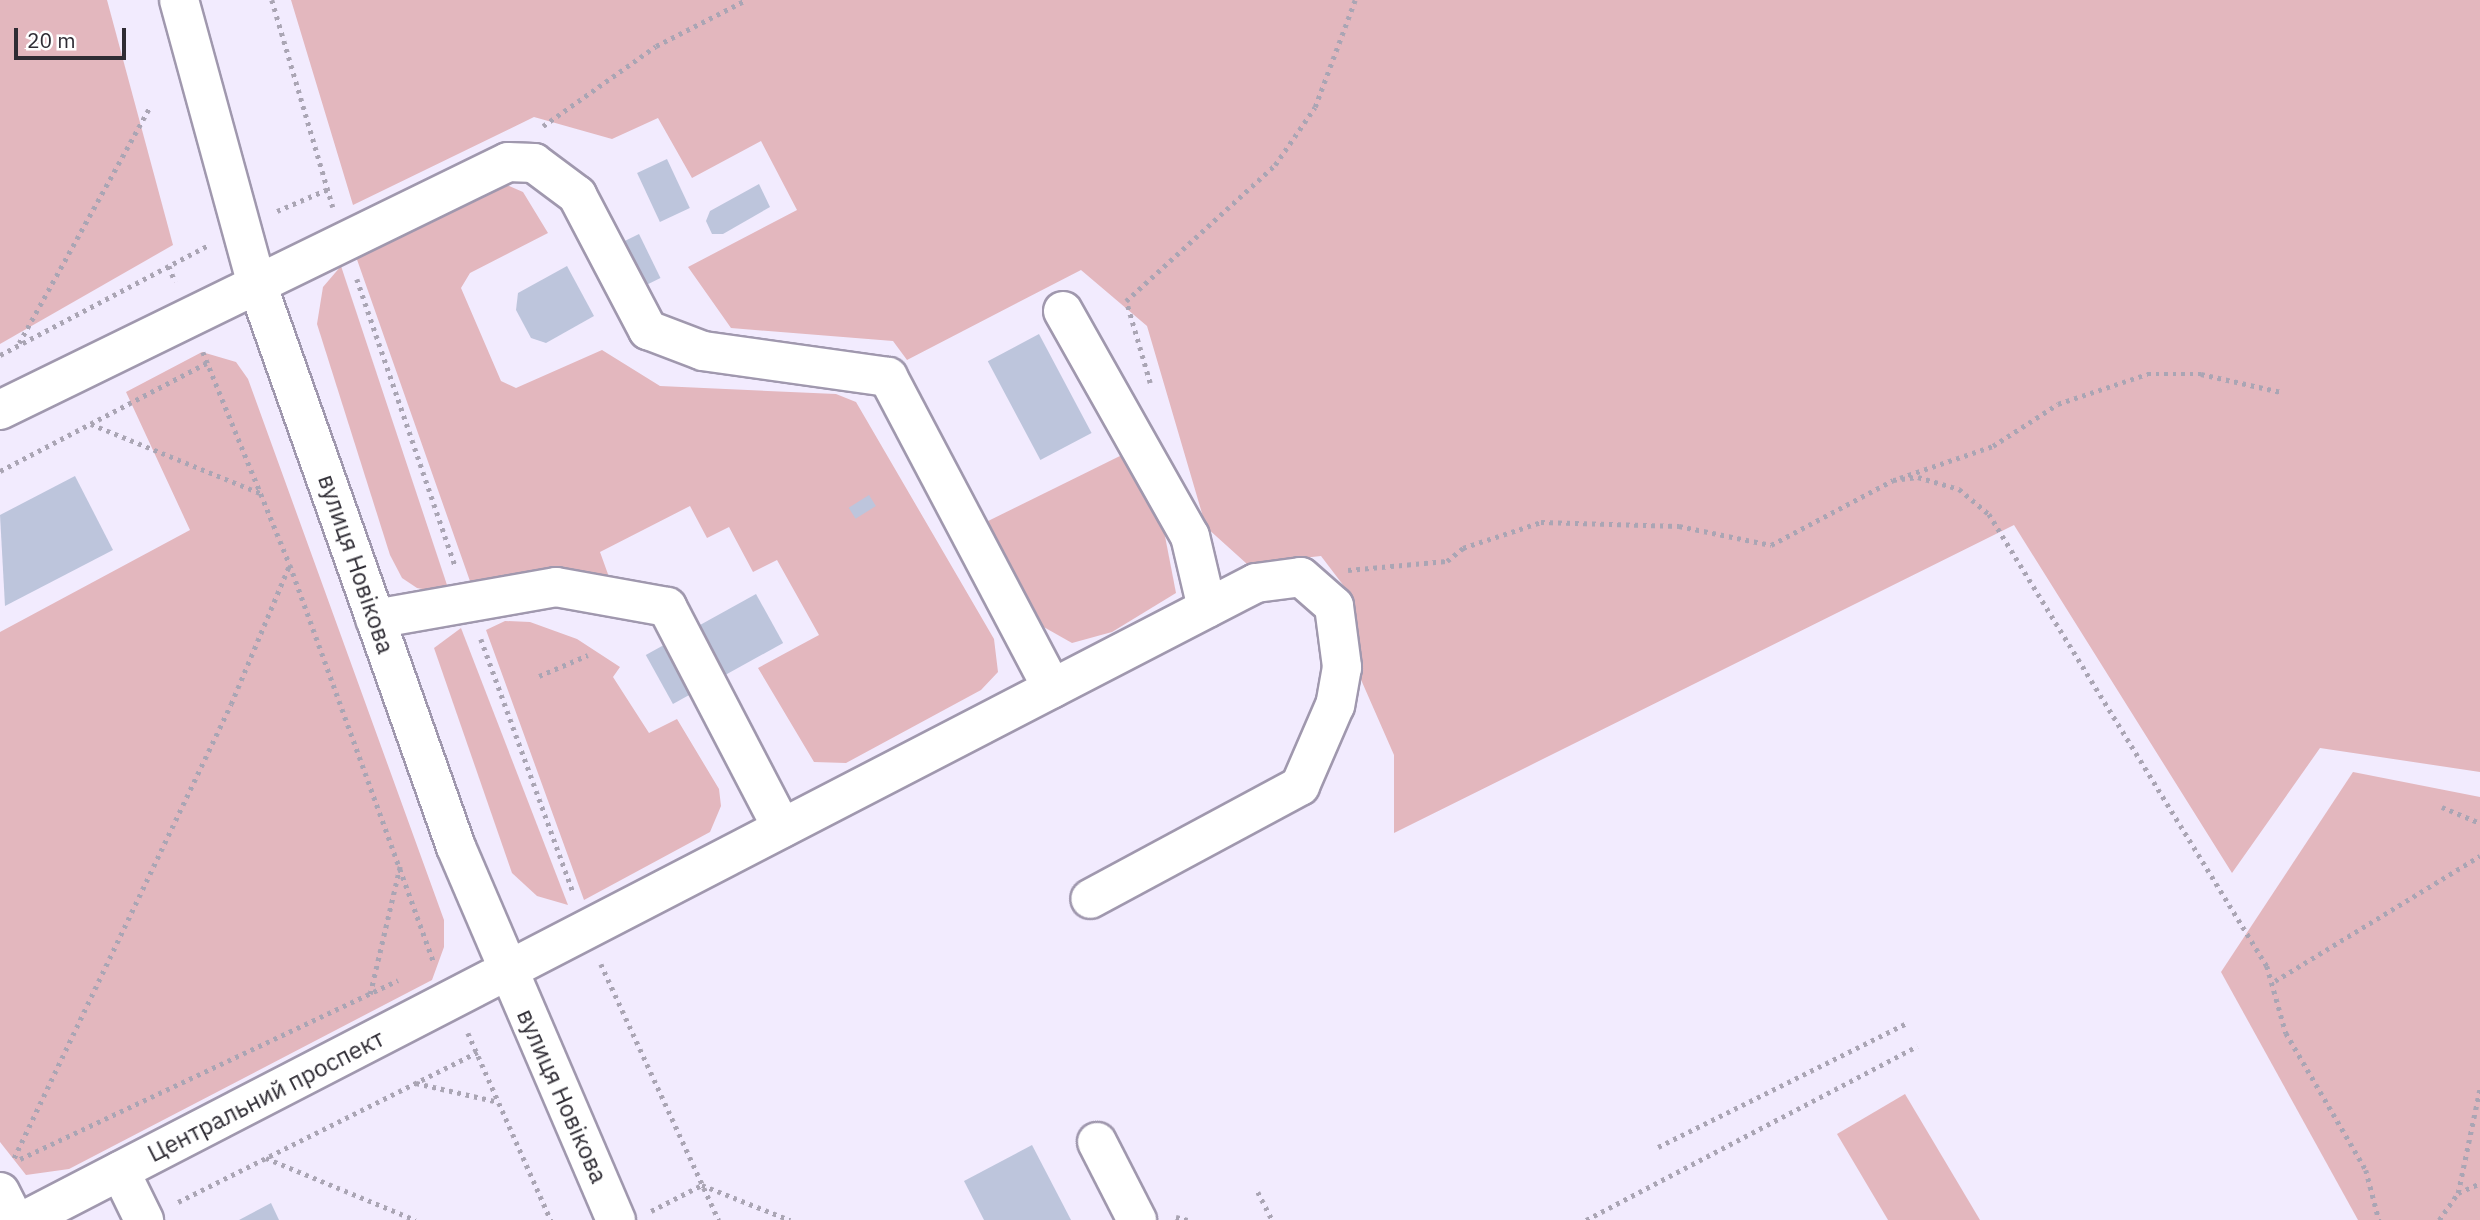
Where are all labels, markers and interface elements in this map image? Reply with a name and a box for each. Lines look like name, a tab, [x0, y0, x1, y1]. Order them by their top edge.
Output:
scale bar	[18, 14, 130, 58]
text: 20 m	[27, 26, 76, 54]
street label: вулиця Новікова	[312, 471, 400, 657]
street label: вулиця Новікова	[511, 1004, 613, 1188]
street label: Центральний проспект	[143, 1024, 389, 1168]

